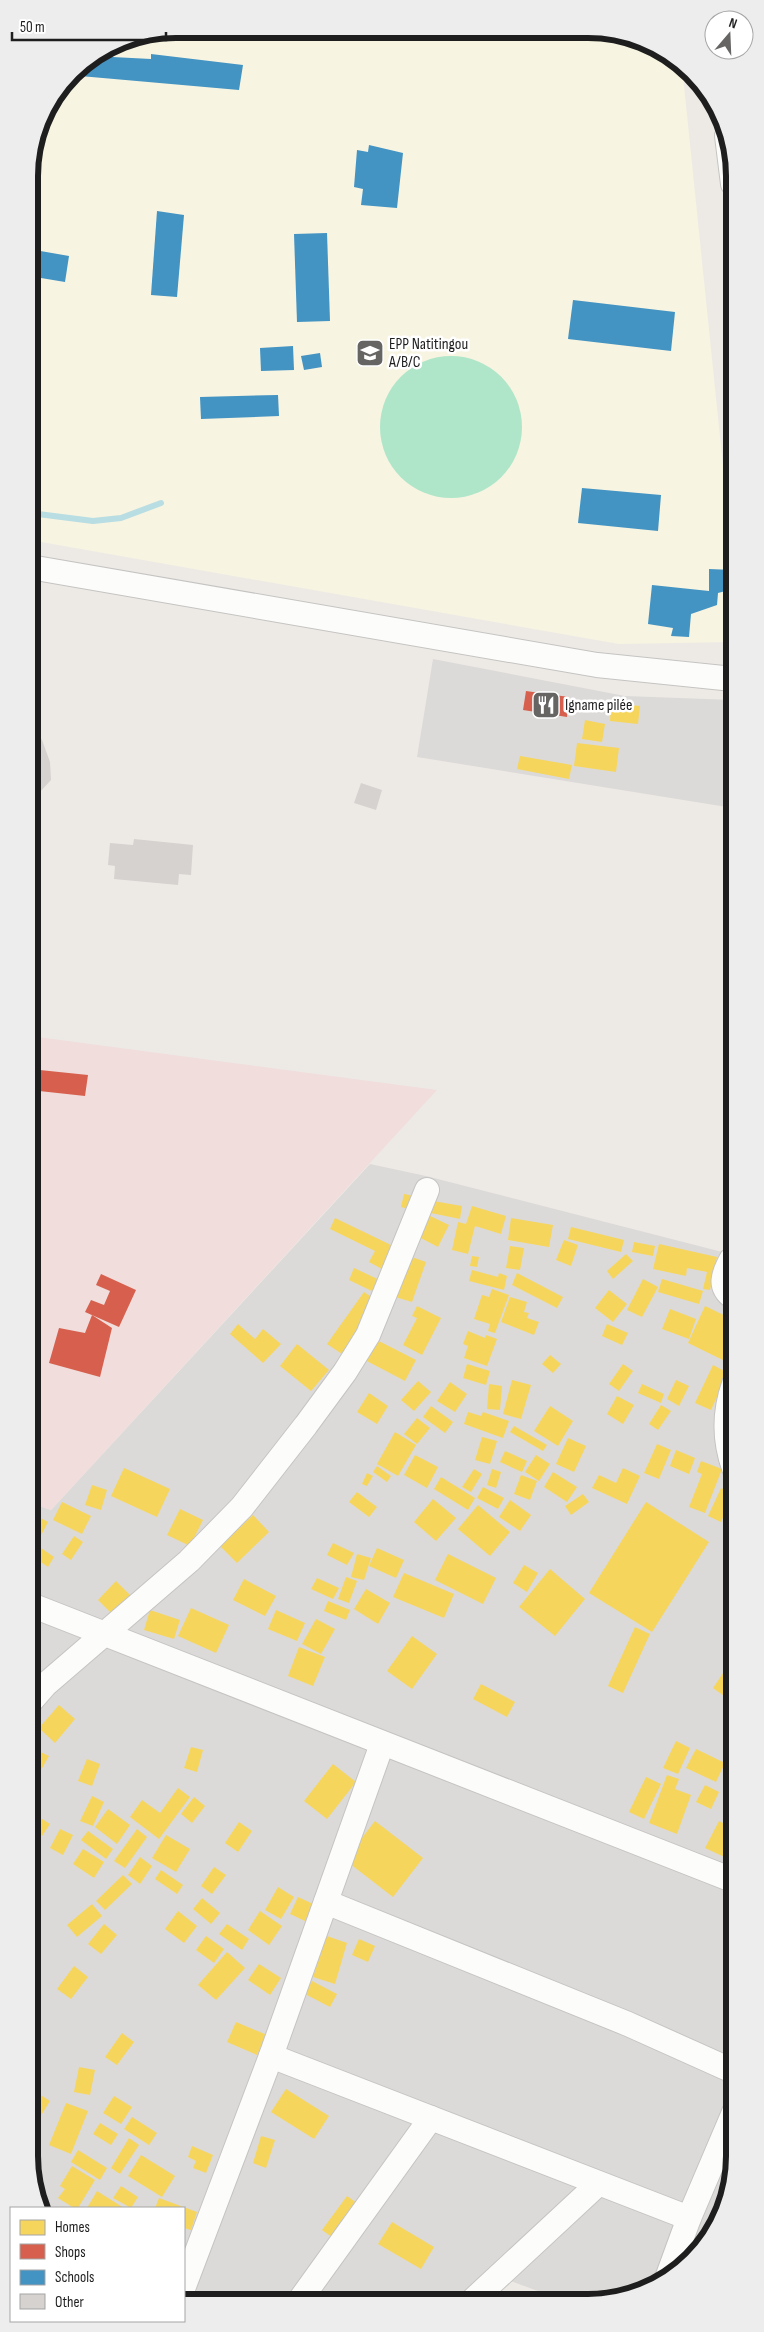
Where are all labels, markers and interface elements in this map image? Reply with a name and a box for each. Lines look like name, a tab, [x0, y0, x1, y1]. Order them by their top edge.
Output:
scale bar	[12, 10, 166, 42]
north arrow	[704, 10, 754, 60]
text: N	[727, 14, 739, 32]
text: 50 m	[20, 18, 45, 37]
place label: EPP Natitingou A/B/C	[388, 335, 468, 372]
school or university icon: EPP Natitingou A/B/C	[355, 338, 385, 368]
restaurant icon: Igname pilée	[531, 690, 561, 720]
place label: Igname pilée	[565, 696, 632, 715]
legend	[10, 2207, 185, 2322]
text: Homes	[55, 2218, 90, 2237]
text: Shops	[55, 2243, 86, 2262]
text: Schools	[55, 2268, 94, 2287]
text: Other	[55, 2293, 84, 2312]

